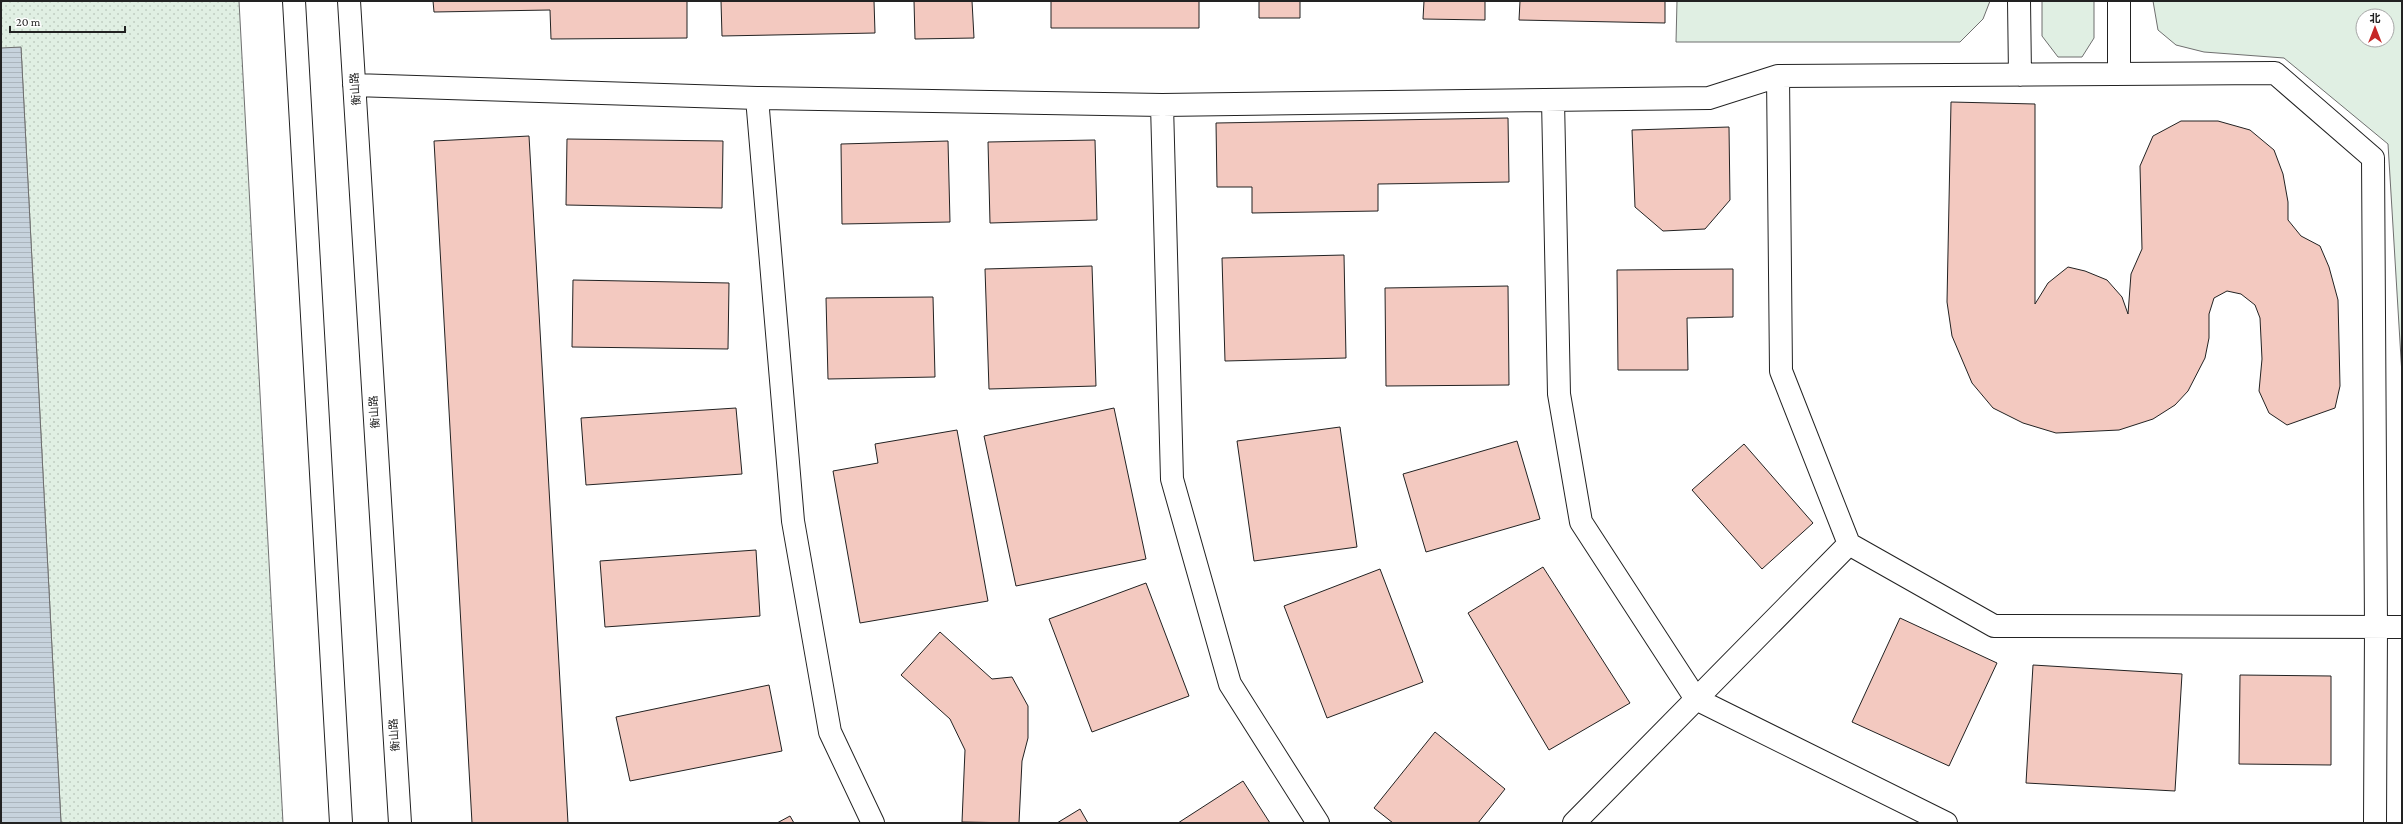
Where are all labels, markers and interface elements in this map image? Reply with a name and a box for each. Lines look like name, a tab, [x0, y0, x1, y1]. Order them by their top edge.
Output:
scale bar	[10, 8, 125, 34]
north arrow	[2355, 8, 2395, 48]
text: 北	[2370, 12, 2381, 24]
text: 20 m	[16, 15, 41, 29]
street label: 衡山路	[348, 72, 362, 106]
street label: 衡山路	[367, 395, 381, 429]
street label: 衡山路	[387, 718, 401, 752]

